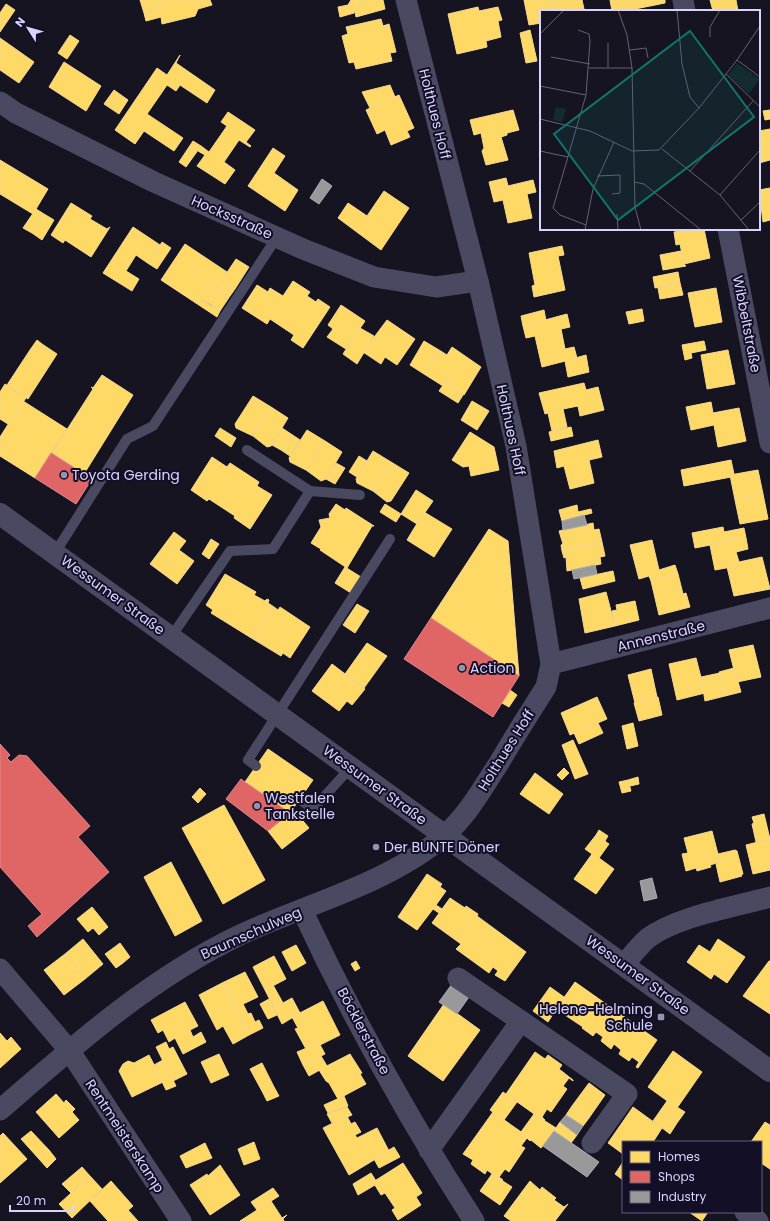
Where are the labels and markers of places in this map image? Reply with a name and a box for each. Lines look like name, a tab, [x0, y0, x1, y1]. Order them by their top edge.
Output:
place label: Toyota Gerding	[72, 465, 180, 485]
marker: Toyota Gerding	[59, 470, 69, 480]
place label: Action	[470, 658, 514, 678]
marker: Action	[457, 663, 467, 673]
place label: Westfalen Tankstelle	[265, 788, 335, 824]
marker: Westfalen Tankstelle	[252, 801, 262, 811]
place label: Der BUNTE Döner	[384, 837, 500, 857]
marker: Der BUNTE Döner	[371, 842, 381, 852]
place label: Helene-Helming Schule	[539, 999, 653, 1035]
marker: Helene-Helming Schule	[656, 1012, 666, 1022]

